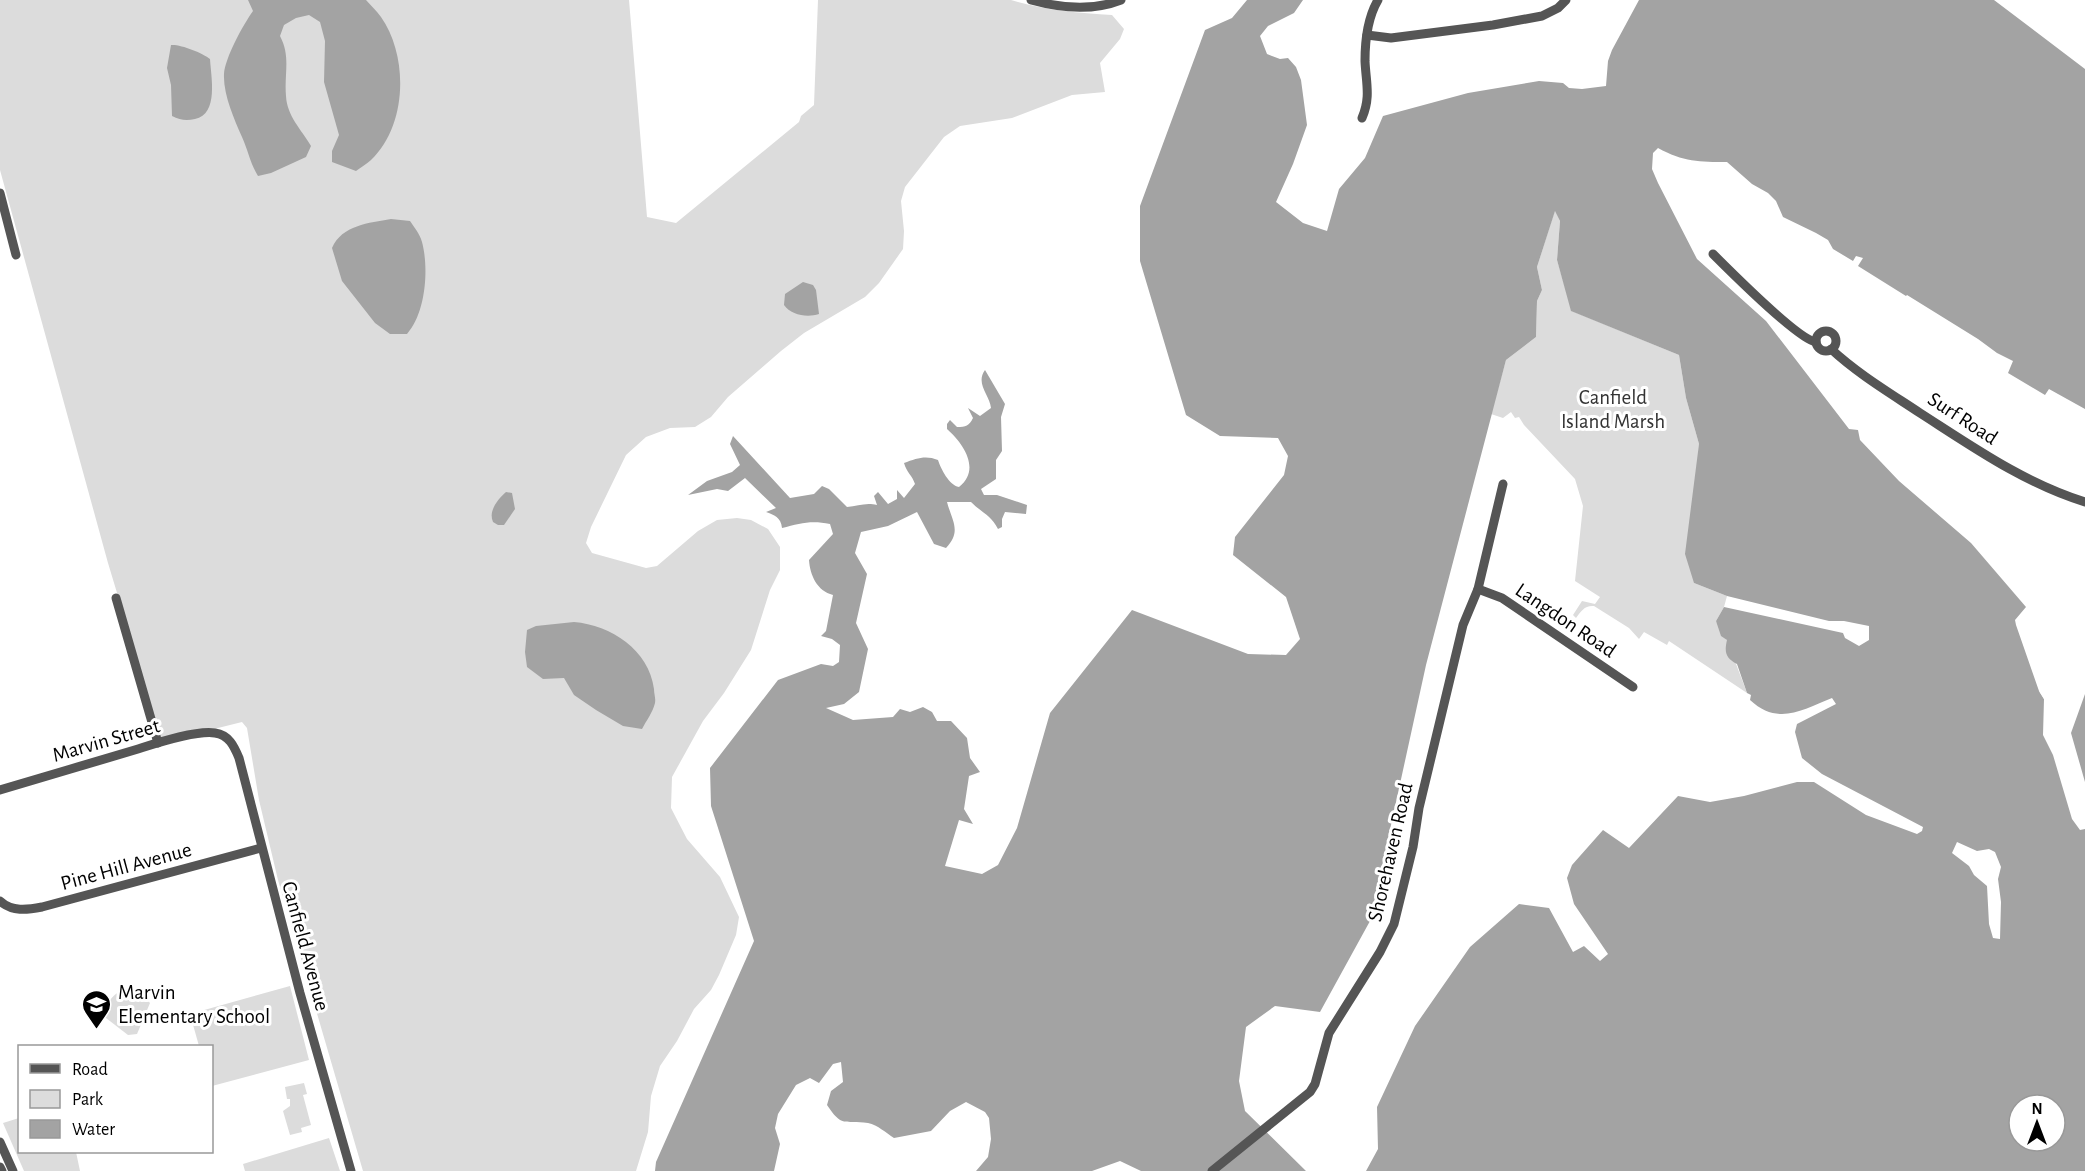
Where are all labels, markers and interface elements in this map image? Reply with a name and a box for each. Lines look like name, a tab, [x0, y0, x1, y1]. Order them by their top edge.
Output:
park label: Canfield Island Marsh	[1561, 387, 1665, 432]
street label: Surf Road	[1924, 388, 2002, 449]
street label: Langdon Road	[1512, 579, 1620, 662]
street label: Marvin Street	[50, 715, 162, 766]
street label: Shorehaven Road	[1364, 781, 1417, 924]
street label: Pine Hill Avenue	[58, 839, 194, 894]
street label: Canfield Avenue	[278, 879, 333, 1013]
place label: Marvin Elementary School	[118, 982, 270, 1027]
school or university icon: Marvin Elementary School	[81, 988, 113, 1030]
legend	[18, 1045, 213, 1153]
text: Road	[72, 1061, 108, 1079]
text: Park	[72, 1091, 104, 1109]
north arrow	[2007, 1093, 2067, 1153]
text: N	[2031, 1101, 2043, 1117]
text: Water	[72, 1121, 115, 1139]

